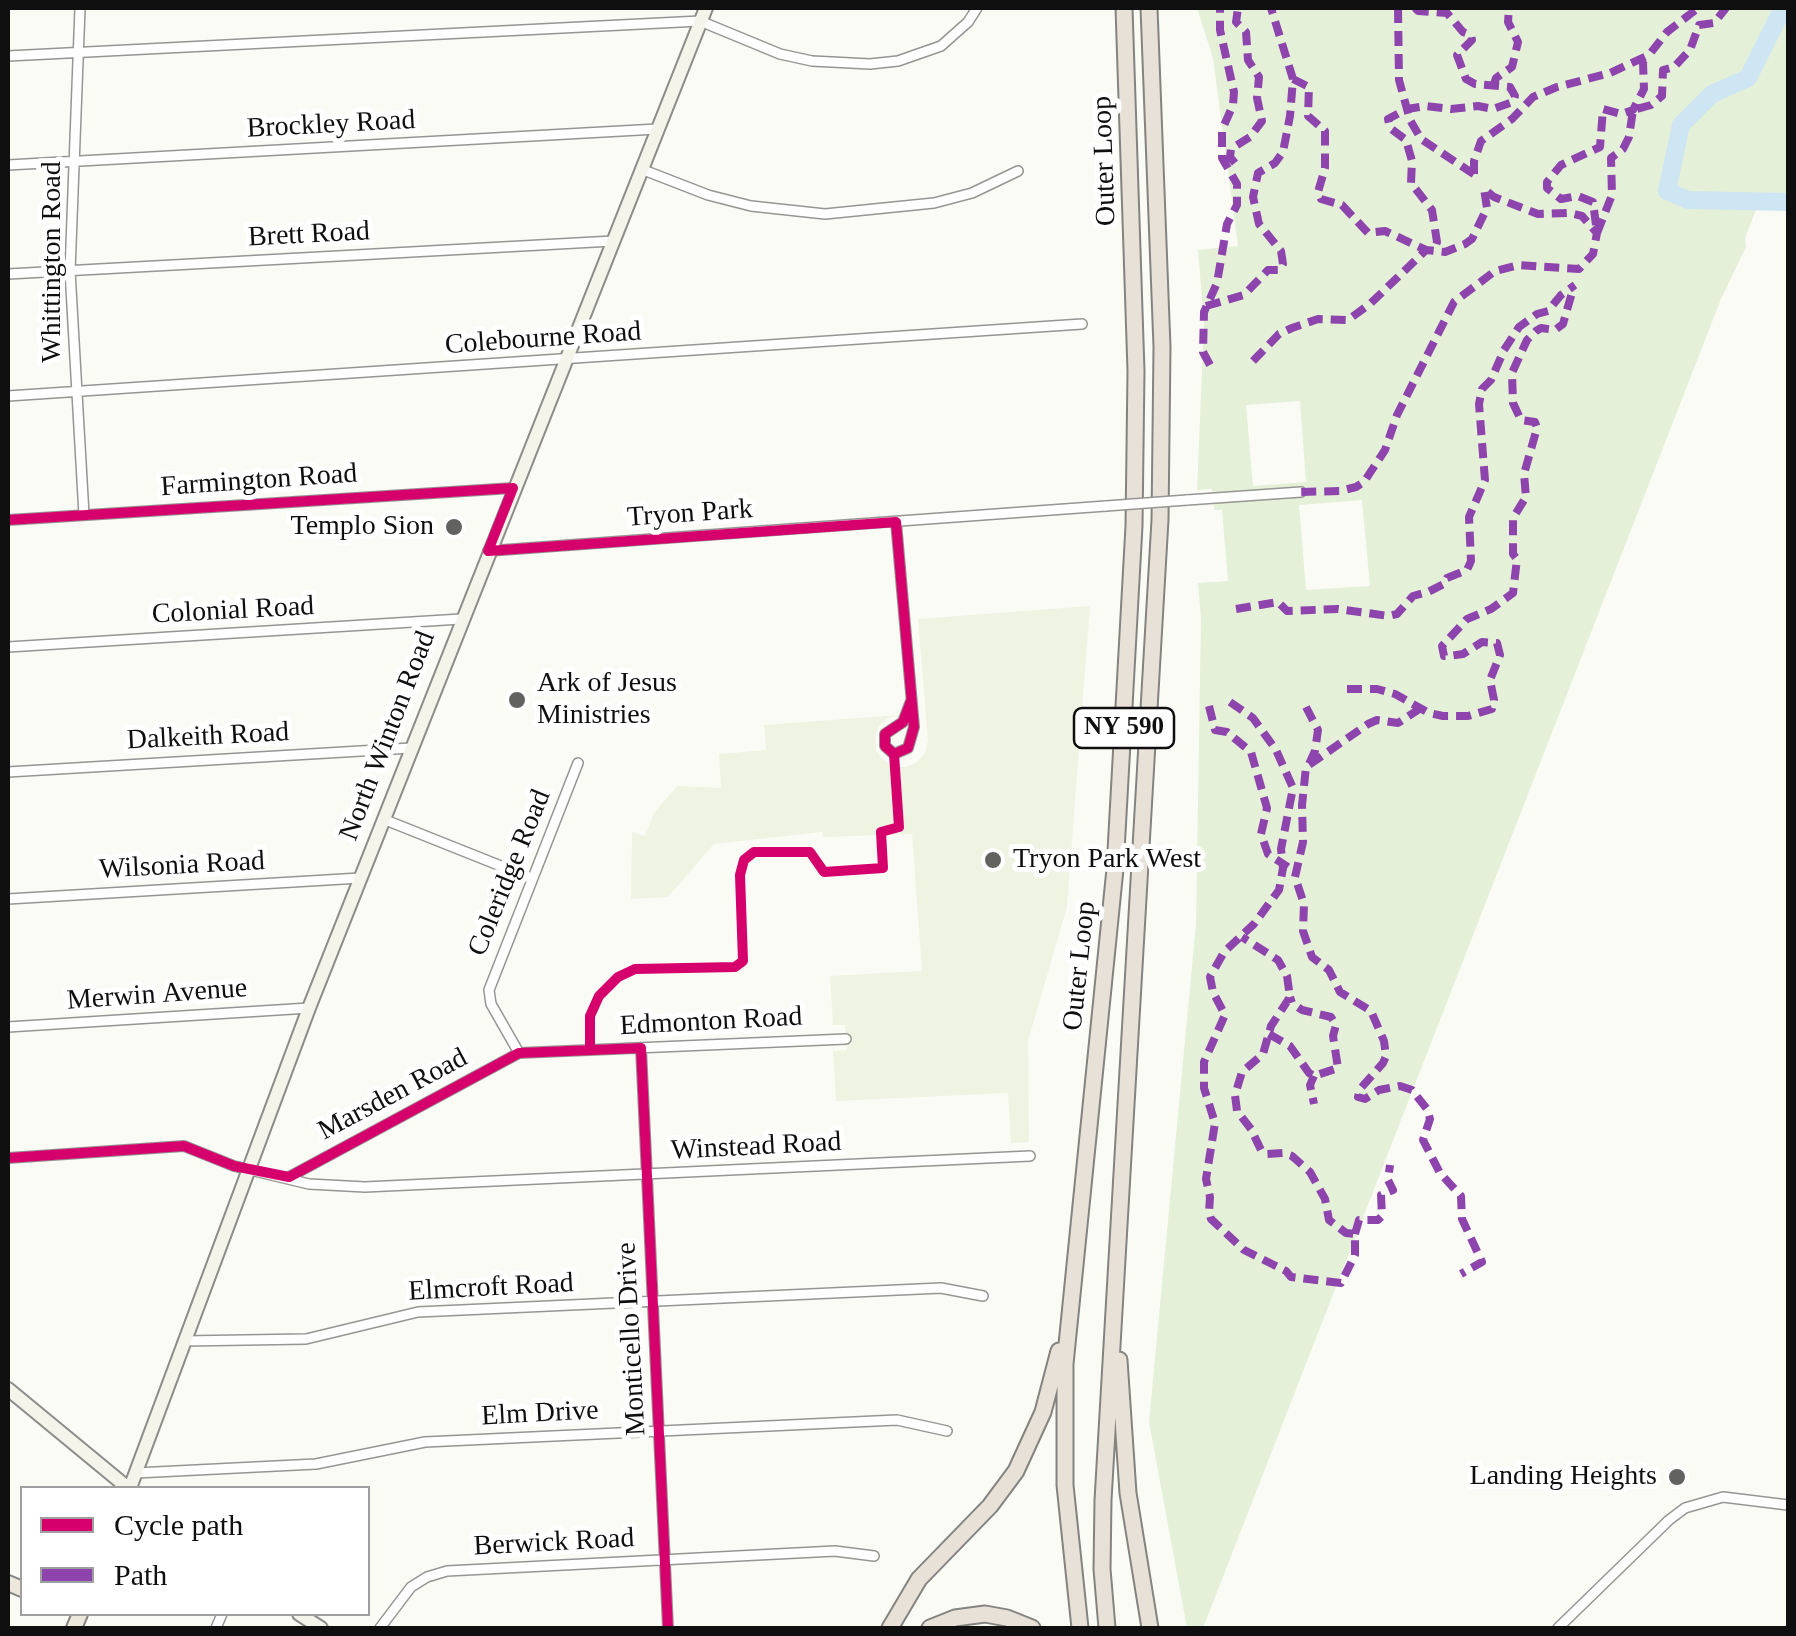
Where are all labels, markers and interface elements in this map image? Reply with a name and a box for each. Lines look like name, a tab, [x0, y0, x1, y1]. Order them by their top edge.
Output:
street label: Outer Loop	[1086, 96, 1124, 226]
street label: Brockley Road	[246, 104, 416, 146]
street label: Whittington Road	[36, 161, 70, 363]
street label: Brett Road	[247, 215, 371, 255]
street label: Colebourne Road	[444, 315, 642, 363]
street label: Farmington Road	[160, 457, 358, 505]
street label: Tryon Park	[626, 493, 754, 535]
place label: Templo Sion	[291, 510, 434, 544]
marker: Templo Sion	[443, 516, 465, 538]
street label: Colonial Road	[151, 590, 315, 632]
street label: North Winton Road	[333, 627, 443, 845]
place label: Ark of Jesus Ministries	[537, 667, 677, 733]
marker: Ark of Jesus Ministries	[506, 689, 528, 711]
road number: NY 590	[1074, 708, 1174, 748]
street label: Dalkeith Road	[126, 716, 290, 758]
street label: Coleridge Road	[461, 785, 559, 961]
place label: Tryon Park West	[1013, 843, 1201, 877]
street label: Wilsonia Road	[98, 845, 266, 887]
marker: Tryon Park West	[982, 849, 1004, 871]
street label: Outer Loop	[1057, 900, 1103, 1032]
street label: Merwin Avenue	[66, 972, 248, 1018]
street label: Edmonton Road	[619, 1000, 803, 1044]
street label: Marsden Road	[313, 1042, 473, 1148]
street label: Winstead Road	[670, 1126, 842, 1168]
street label: Monticello Drive	[610, 1241, 654, 1437]
street label: Elmcroft Road	[407, 1267, 575, 1309]
street label: Elm Drive	[480, 1394, 600, 1434]
place label: Landing Heights	[1470, 1460, 1657, 1494]
marker: Landing Heights	[1666, 1466, 1688, 1488]
legend	[20, 1486, 370, 1616]
text: Cycle path	[114, 1508, 243, 1541]
street label: Berwick Road	[473, 1522, 635, 1564]
text: Path	[114, 1558, 167, 1591]

